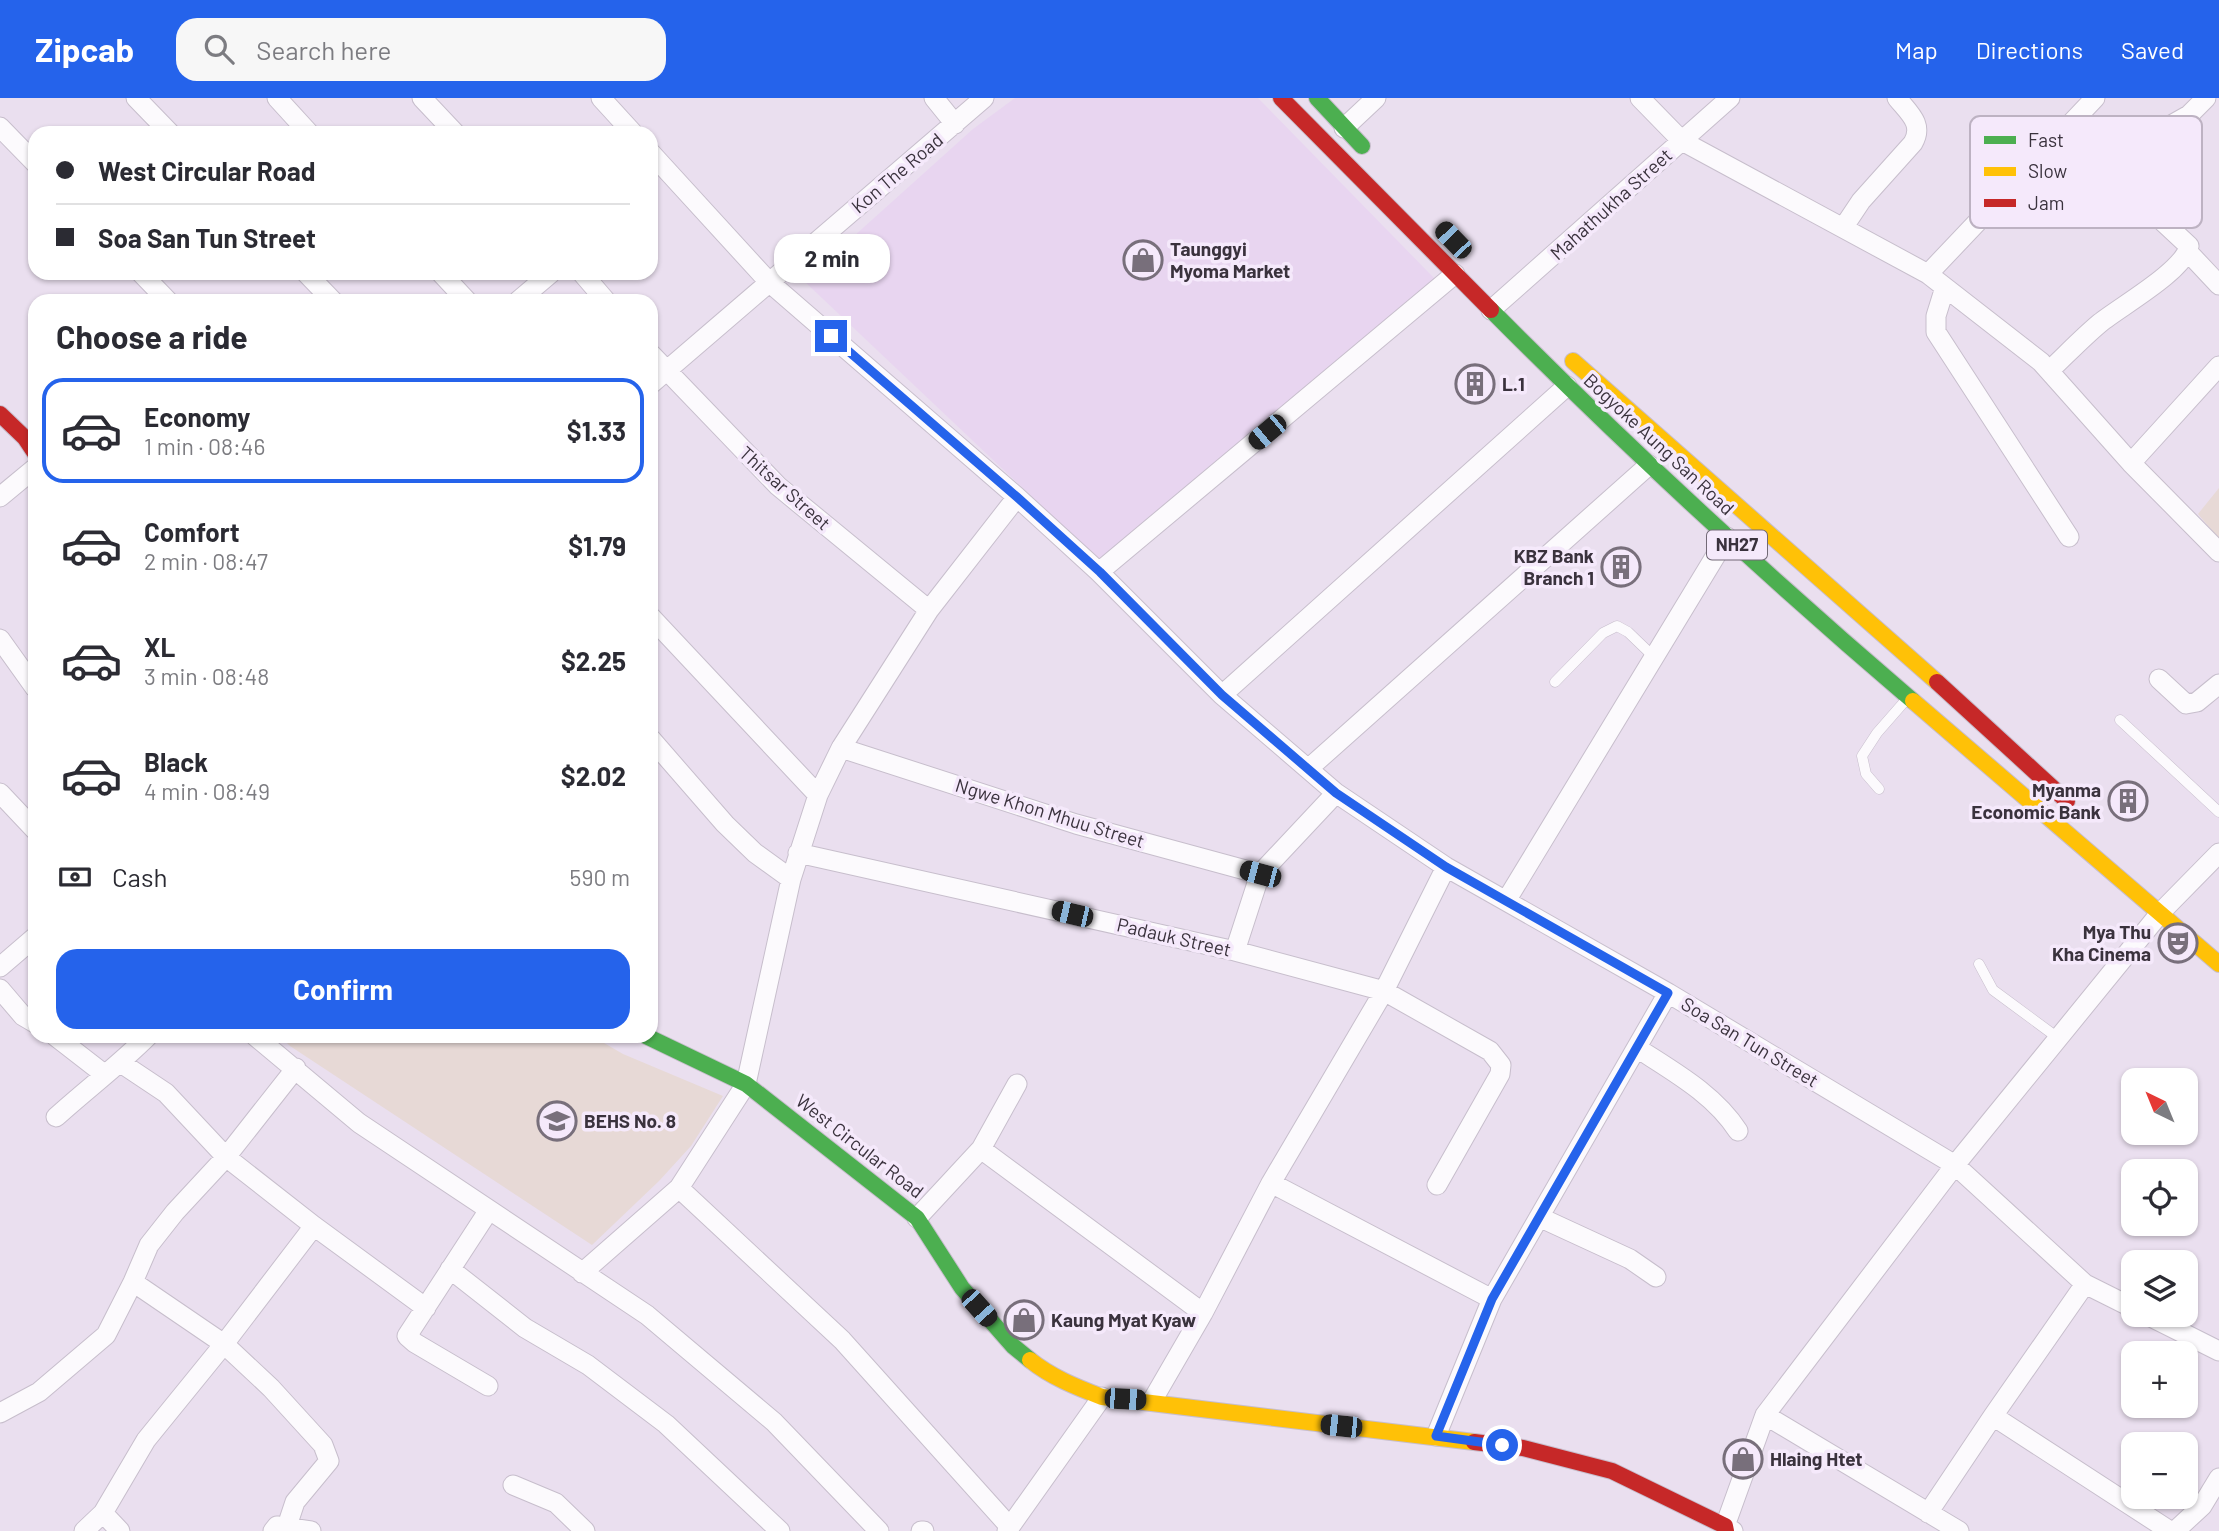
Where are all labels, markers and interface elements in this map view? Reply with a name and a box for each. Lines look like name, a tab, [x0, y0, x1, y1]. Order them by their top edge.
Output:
search box	[176, 18, 666, 81]
text: Zipcab	[35, 29, 134, 69]
icon: search	[200, 30, 238, 68]
text: Search here	[256, 34, 391, 65]
text: Map	[1895, 35, 1938, 64]
text: Directions	[1976, 35, 2083, 64]
text: Saved	[2121, 35, 2184, 64]
legend	[1970, 116, 2202, 228]
street label: Kon The Road	[846, 128, 947, 218]
text: Fast	[2028, 128, 2064, 151]
street label: Mahathukha Street	[1545, 143, 1676, 264]
text: West Circular Road	[98, 155, 315, 186]
text: Slow	[2028, 159, 2067, 182]
text: Jam	[2028, 191, 2064, 214]
car	[1431, 218, 1476, 262]
text: Soa San Tun Street	[98, 222, 316, 253]
callout: 2 min	[773, 234, 889, 284]
place label: Taunggyi Myoma Market	[1170, 237, 1290, 282]
shop icon: Taunggyi Myoma Market	[1122, 239, 1164, 281]
text: 2 min	[804, 244, 860, 272]
text: Choose a ride	[56, 317, 248, 355]
route end	[815, 320, 847, 352]
building icon: L.1	[1454, 363, 1496, 405]
street label: Bogyoke Aung San Road	[1579, 368, 1739, 519]
place label: L.1	[1502, 372, 1525, 395]
icon: car	[60, 399, 123, 462]
text: Economy	[144, 401, 250, 432]
car	[1245, 410, 1290, 454]
text: $1.33	[567, 415, 626, 446]
text: 1 min · 08:46	[144, 432, 265, 460]
street label: Thitsar Street	[735, 441, 835, 534]
icon: car	[60, 514, 123, 577]
text: Comfort	[144, 516, 240, 547]
text: $1.79	[568, 530, 626, 561]
road number: NH27	[1707, 530, 1767, 560]
place label: KBZ Bank Branch 1	[1514, 544, 1594, 589]
building icon: KBZ Bank Branch 1	[1600, 546, 1642, 588]
text: 2 min · 08:47	[144, 547, 268, 575]
icon: car	[60, 629, 123, 692]
text: XL	[144, 631, 175, 662]
text: $2.25	[561, 645, 626, 676]
text: 3 min · 08:48	[144, 662, 269, 690]
icon: car	[60, 744, 123, 807]
text: Black	[144, 746, 208, 777]
text: $2.02	[561, 760, 626, 791]
street label: Ngwe Khon Mhuu Street	[953, 773, 1147, 852]
text: 4 min · 08:49	[144, 777, 270, 805]
place label: Myanma Economic Bank	[1971, 778, 2101, 823]
building icon: Myanma Economic Bank	[2107, 780, 2149, 822]
icon: cash	[56, 858, 94, 896]
car	[1237, 858, 1284, 890]
text: Cash	[112, 861, 167, 892]
text: 590 m	[570, 863, 630, 891]
car	[1050, 899, 1095, 929]
street label: Padauk Street	[1115, 912, 1233, 961]
place label: Mya Thu Kha Cinema	[2052, 920, 2151, 965]
theatre icon: Mya Thu Kha Cinema	[2157, 922, 2199, 964]
button: Confirm	[56, 949, 630, 1029]
street label: Soa San Tun Street	[1678, 992, 1823, 1092]
north arrow	[2121, 1068, 2198, 1144]
map controls	[2121, 1068, 2198, 1509]
street label: West Circular Road	[792, 1089, 929, 1203]
school or university icon: BEHS No. 8	[536, 1100, 578, 1142]
place label: BEHS No. 8	[584, 1109, 676, 1132]
button: locate	[2121, 1159, 2198, 1236]
button: layers	[2121, 1250, 2198, 1327]
car	[958, 1285, 1001, 1331]
shop icon: Kaung Myat Kyaw	[1003, 1299, 1045, 1341]
place label: Kaung Myat Kyaw	[1051, 1308, 1196, 1331]
button: +	[2121, 1341, 2198, 1418]
car	[1104, 1387, 1147, 1411]
car	[1320, 1413, 1363, 1439]
route start	[1486, 1429, 1518, 1461]
button: −	[2121, 1432, 2198, 1509]
shop icon: Hlaing Htet	[1722, 1438, 1764, 1480]
place label: Hlaing Htet	[1770, 1447, 1863, 1470]

